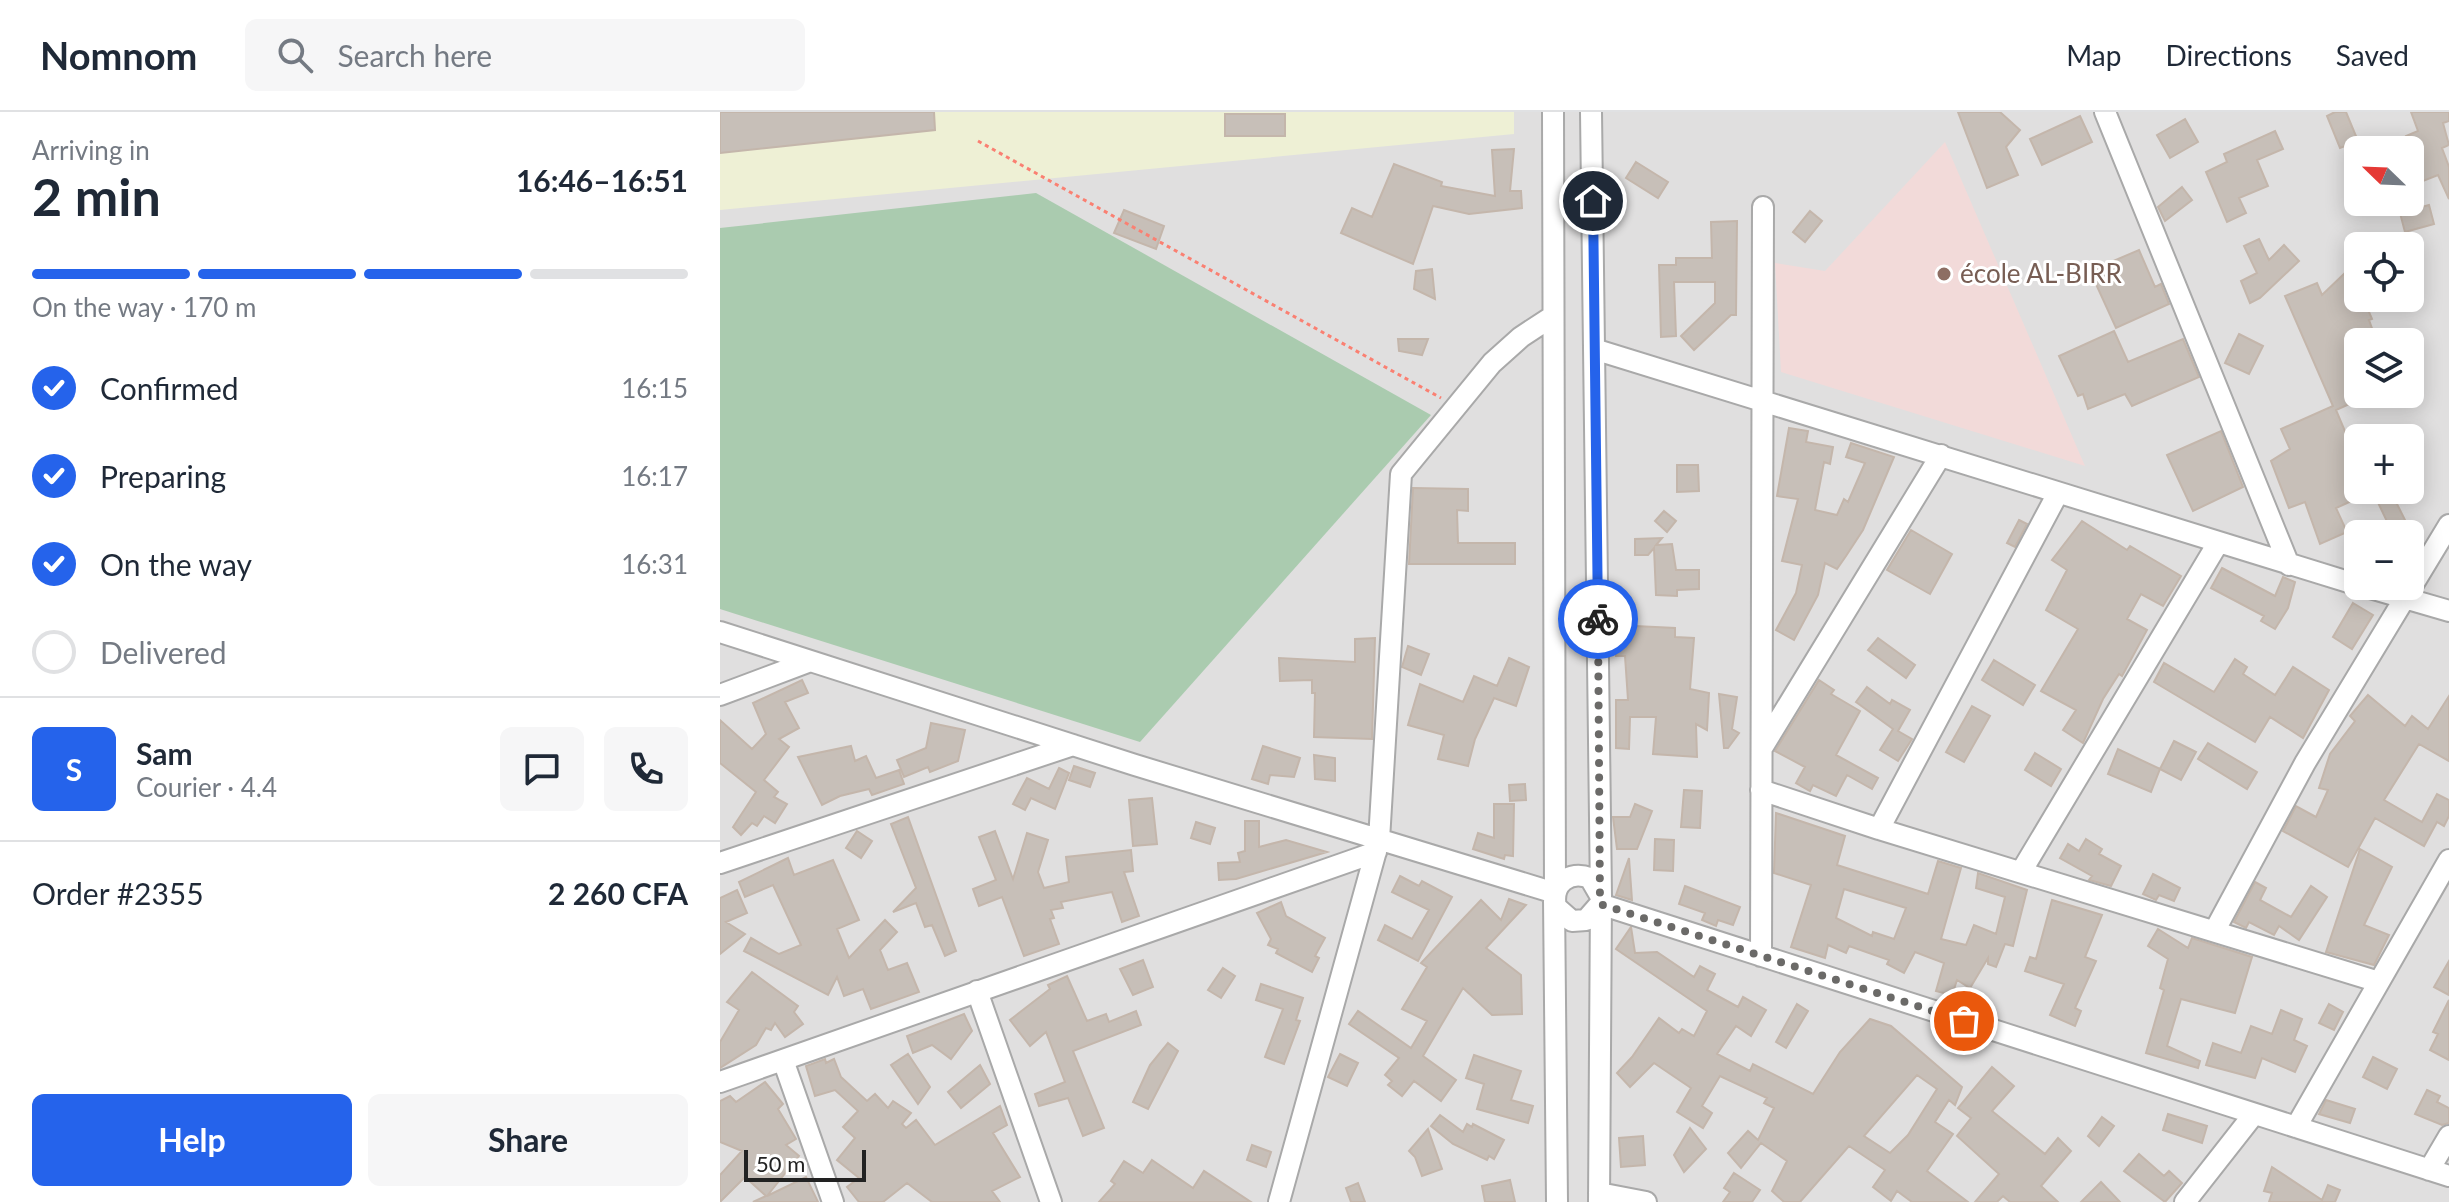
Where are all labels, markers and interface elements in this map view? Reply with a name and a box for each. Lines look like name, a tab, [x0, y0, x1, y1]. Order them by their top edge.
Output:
search box	[245, 19, 805, 91]
text: Nomnom	[40, 32, 197, 78]
icon: search	[273, 33, 317, 77]
text: Search here	[337, 37, 492, 73]
text: Map	[2066, 38, 2121, 72]
text: Directions	[2165, 38, 2292, 72]
text: Saved	[2336, 38, 2409, 72]
text: Arriving in	[32, 134, 150, 166]
north arrow	[2344, 136, 2424, 216]
map controls	[2344, 136, 2424, 600]
text: 16:46–16:51	[516, 162, 688, 198]
text: 2 min	[32, 165, 161, 227]
pin	[1559, 167, 1627, 235]
icon: home	[1571, 179, 1615, 223]
button: locate	[2344, 232, 2424, 312]
place label: école AL-BIRR	[1960, 257, 2122, 289]
marker: école AL-BIRR	[1935, 265, 1953, 283]
text: On the way · 170 m	[32, 291, 256, 323]
button: layers	[2344, 328, 2424, 408]
icon: check	[32, 366, 76, 410]
text: Confirmed	[100, 370, 239, 406]
text: 16:15	[621, 372, 688, 404]
button: +	[2344, 424, 2424, 504]
icon: check	[32, 454, 76, 498]
text: Preparing	[100, 458, 226, 494]
text: 16:17	[621, 460, 688, 492]
button: −	[2344, 520, 2424, 600]
icon: check	[32, 542, 76, 586]
text: On the way	[100, 546, 252, 582]
text: 16:31	[621, 548, 688, 580]
courier	[1558, 579, 1638, 659]
icon: bike	[1576, 597, 1620, 641]
text: Delivered	[100, 634, 227, 670]
button: chat	[500, 727, 584, 811]
button: phone	[604, 727, 688, 811]
text: Sam	[136, 735, 193, 771]
text: S	[66, 751, 82, 787]
text: Courier · 4.4	[136, 771, 277, 803]
text: Order #2355	[32, 875, 204, 911]
text: 2 260 CFA	[548, 875, 688, 911]
pin	[1930, 987, 1998, 1055]
icon: bag	[1942, 999, 1986, 1043]
button: Help	[32, 1094, 352, 1186]
button: Share	[368, 1094, 688, 1186]
scale bar	[744, 1146, 866, 1182]
text: 50 m	[756, 1150, 805, 1177]

